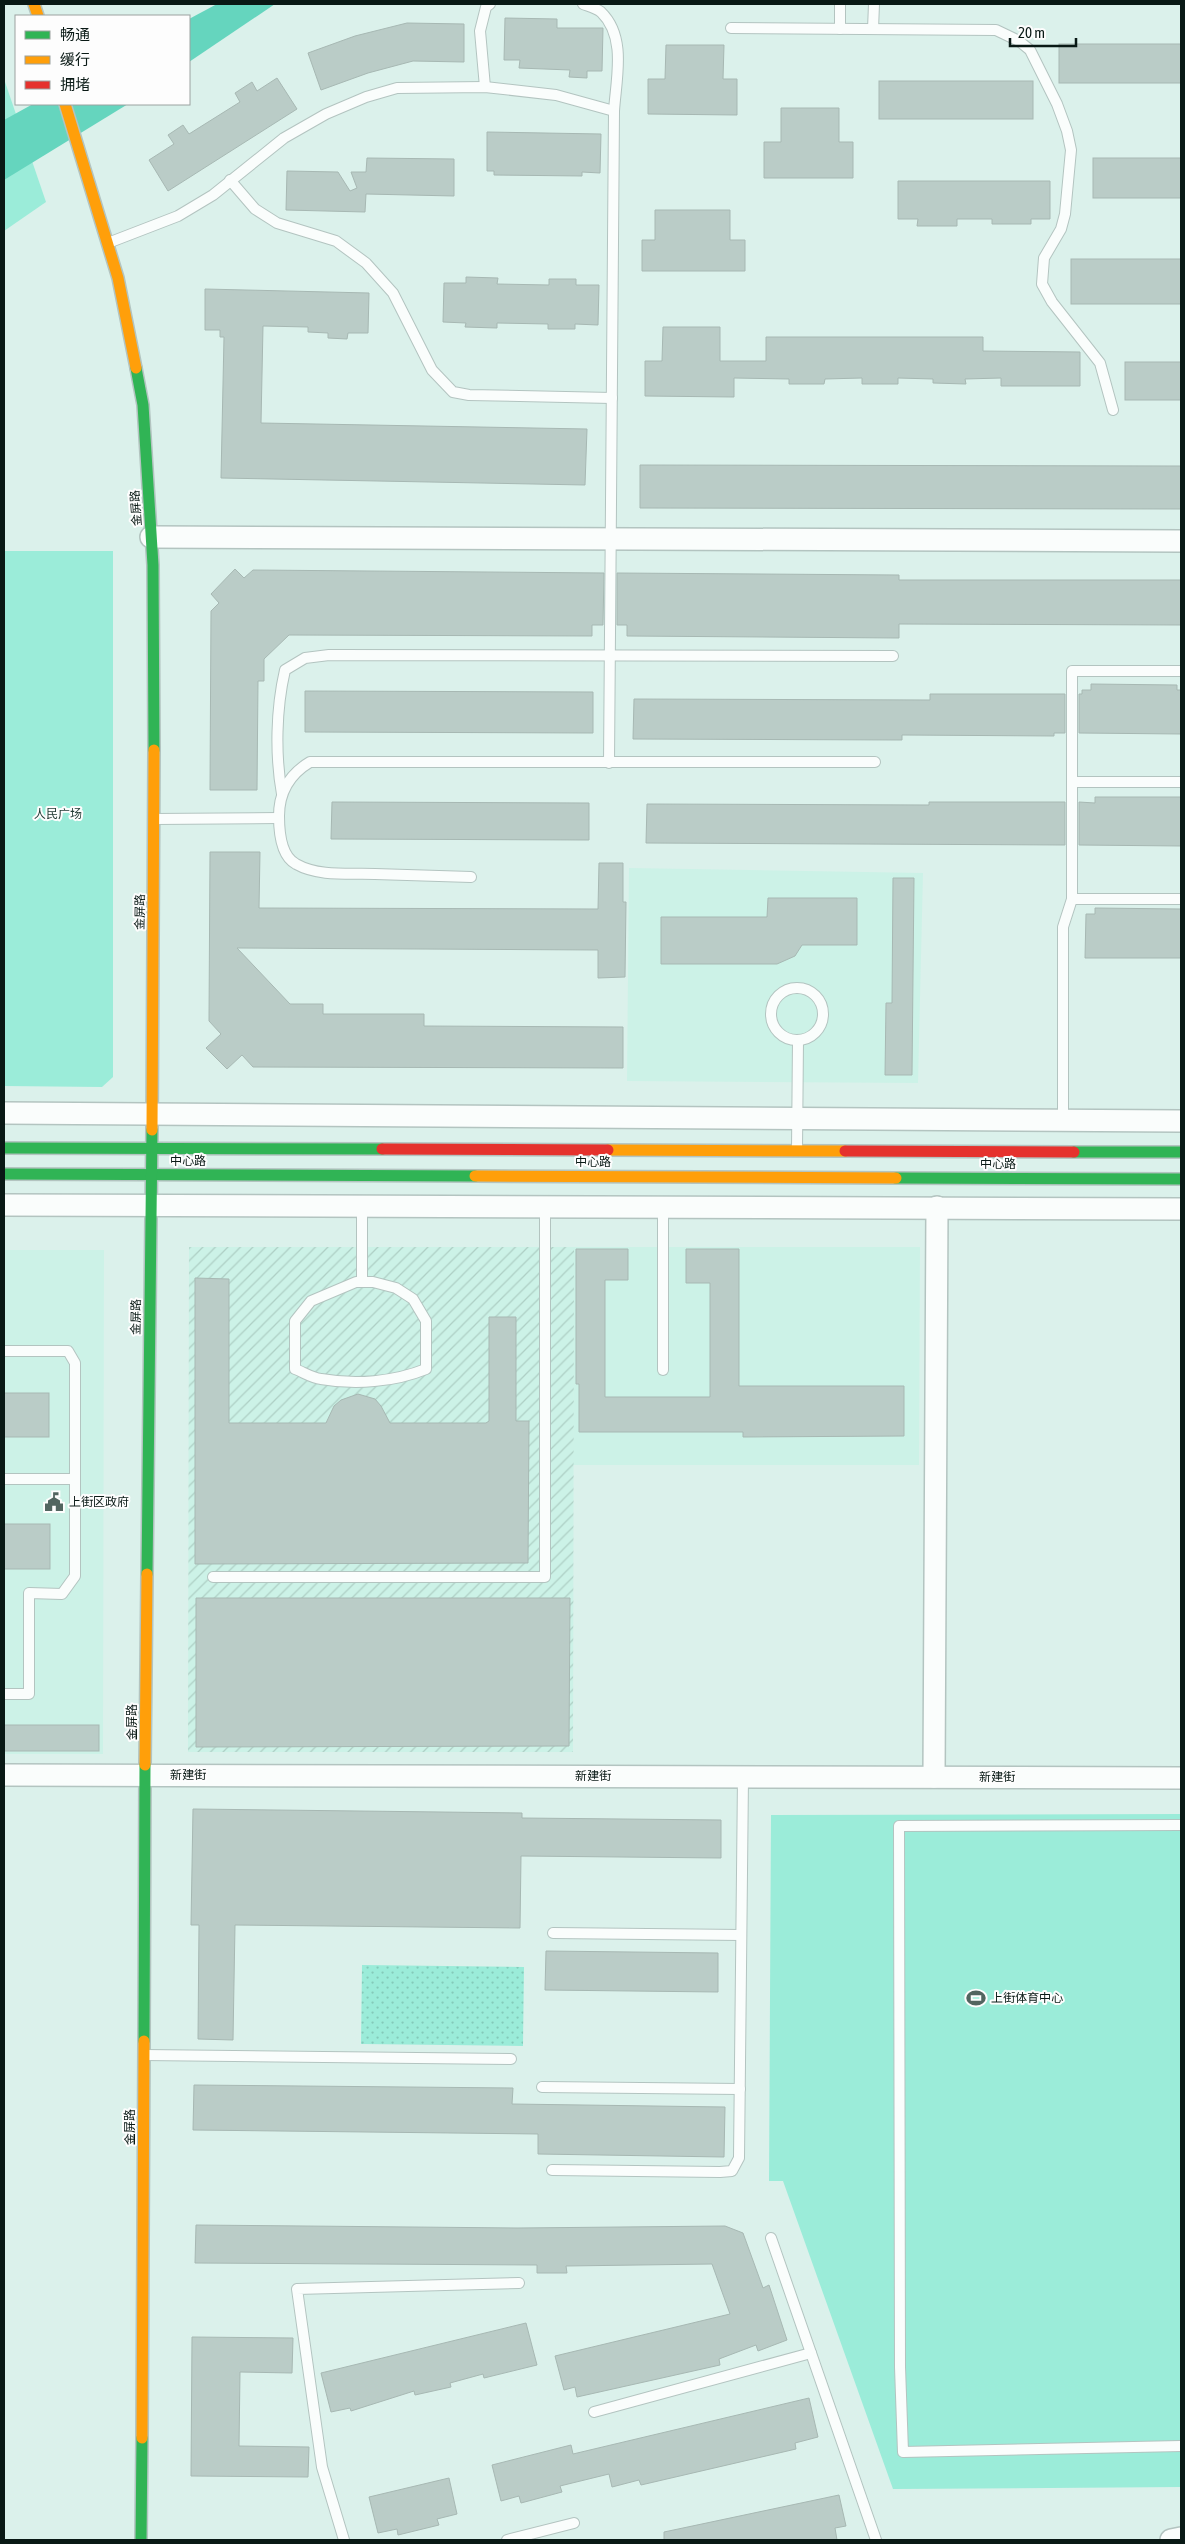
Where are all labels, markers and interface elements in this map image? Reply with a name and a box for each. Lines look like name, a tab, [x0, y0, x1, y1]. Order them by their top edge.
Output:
legend	[15, 15, 190, 105]
scale bar	[1010, 15, 1076, 47]
text: 20 m	[1018, 24, 1045, 41]
text: 畅通	[60, 26, 90, 43]
text: 缓行	[60, 51, 90, 68]
text: 拥堵	[60, 76, 90, 93]
street label: 金屏路	[128, 490, 144, 526]
park label: 人民广场	[34, 807, 82, 821]
street label: 金屏路	[133, 894, 147, 930]
street label: 中心路	[170, 1154, 206, 1168]
street label: 中心路	[575, 1155, 611, 1169]
street label: 中心路	[980, 1157, 1016, 1171]
street label: 金屏路	[129, 1299, 143, 1335]
public building icon: 上街区政府	[43, 1491, 65, 1513]
place label: 上街区政府	[69, 1495, 129, 1509]
street label: 金屏路	[125, 1704, 139, 1740]
street label: 新建街	[170, 1768, 206, 1782]
street label: 新建街	[575, 1769, 611, 1783]
street label: 新建街	[979, 1770, 1015, 1784]
sports icon: 上街体育中心	[965, 1987, 987, 2009]
place label: 上街体育中心	[991, 1991, 1063, 2005]
street label: 金屏路	[123, 2109, 137, 2145]

